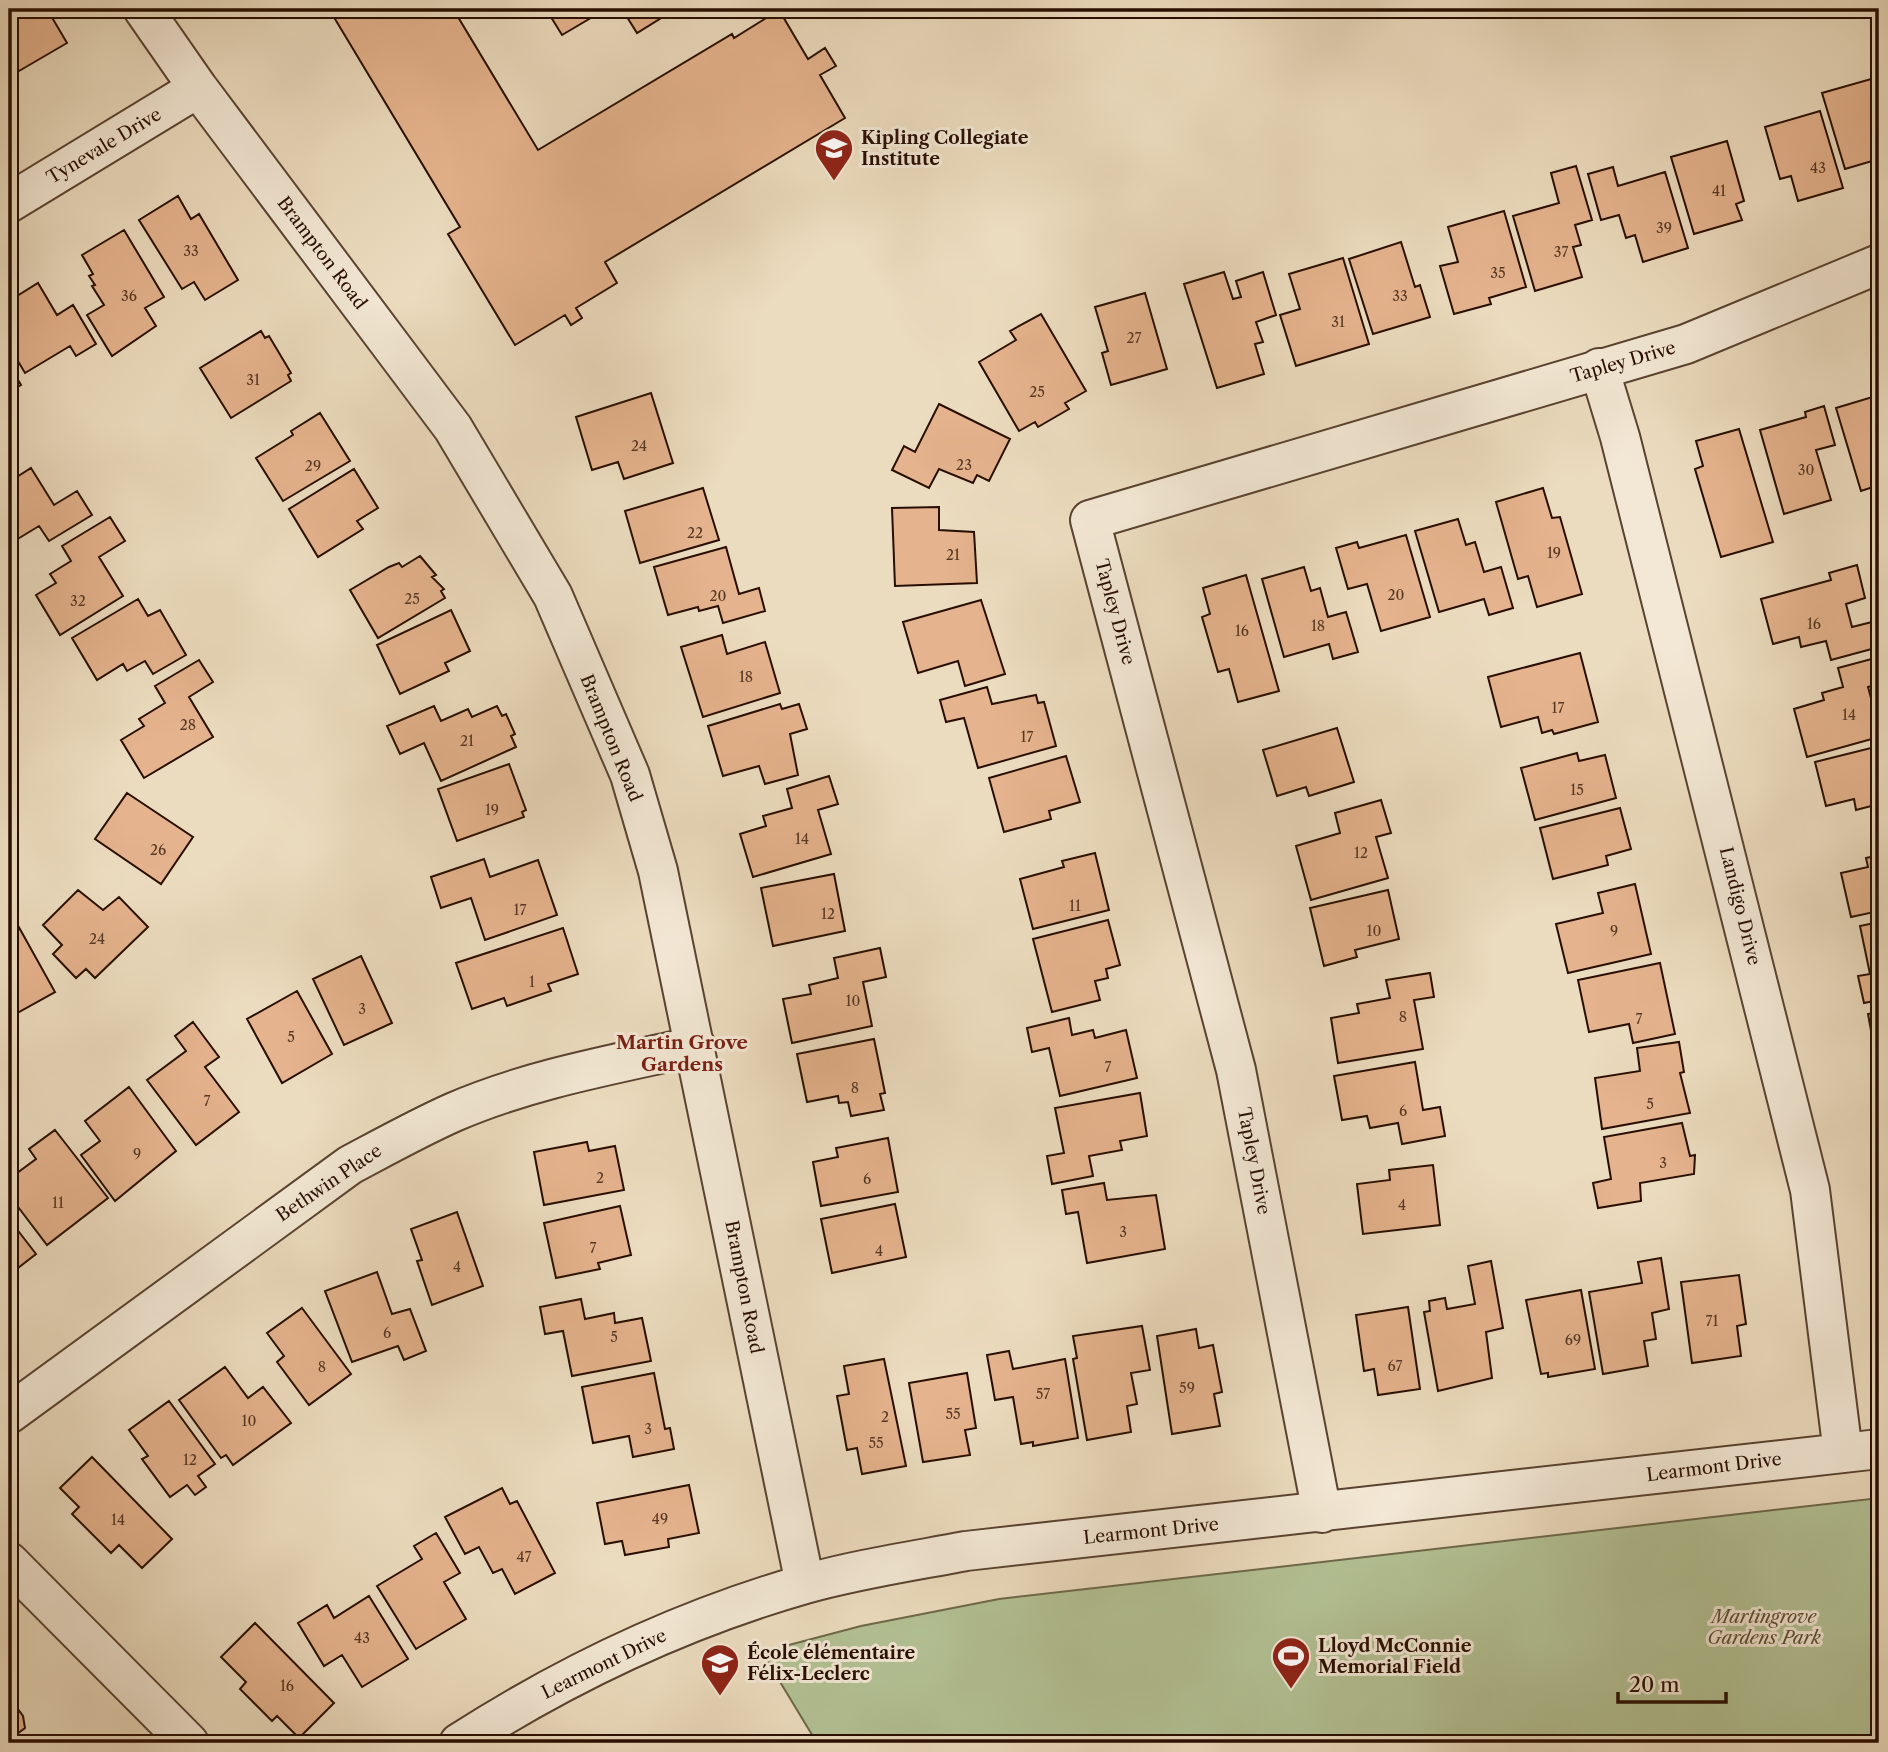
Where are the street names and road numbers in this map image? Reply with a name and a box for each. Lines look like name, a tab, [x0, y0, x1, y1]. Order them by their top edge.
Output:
street label: Tynevale Drive	[43, 103, 165, 189]
street label: Brampton Road	[272, 192, 372, 314]
street label: Tapley Drive	[1568, 336, 1678, 388]
street label: Tapley Drive	[1090, 557, 1140, 667]
street label: Brampton Road	[575, 671, 647, 805]
street label: Landigo Drive	[1715, 845, 1765, 967]
street label: Tapley Drive	[1233, 1106, 1275, 1216]
street label: Bethwin Place	[272, 1140, 386, 1226]
street label: Brampton Road	[720, 1218, 768, 1356]
street label: Learmont Drive	[1645, 1448, 1783, 1486]
street label: Learmont Drive	[1082, 1513, 1220, 1549]
street label: Learmont Drive	[538, 1624, 670, 1704]

